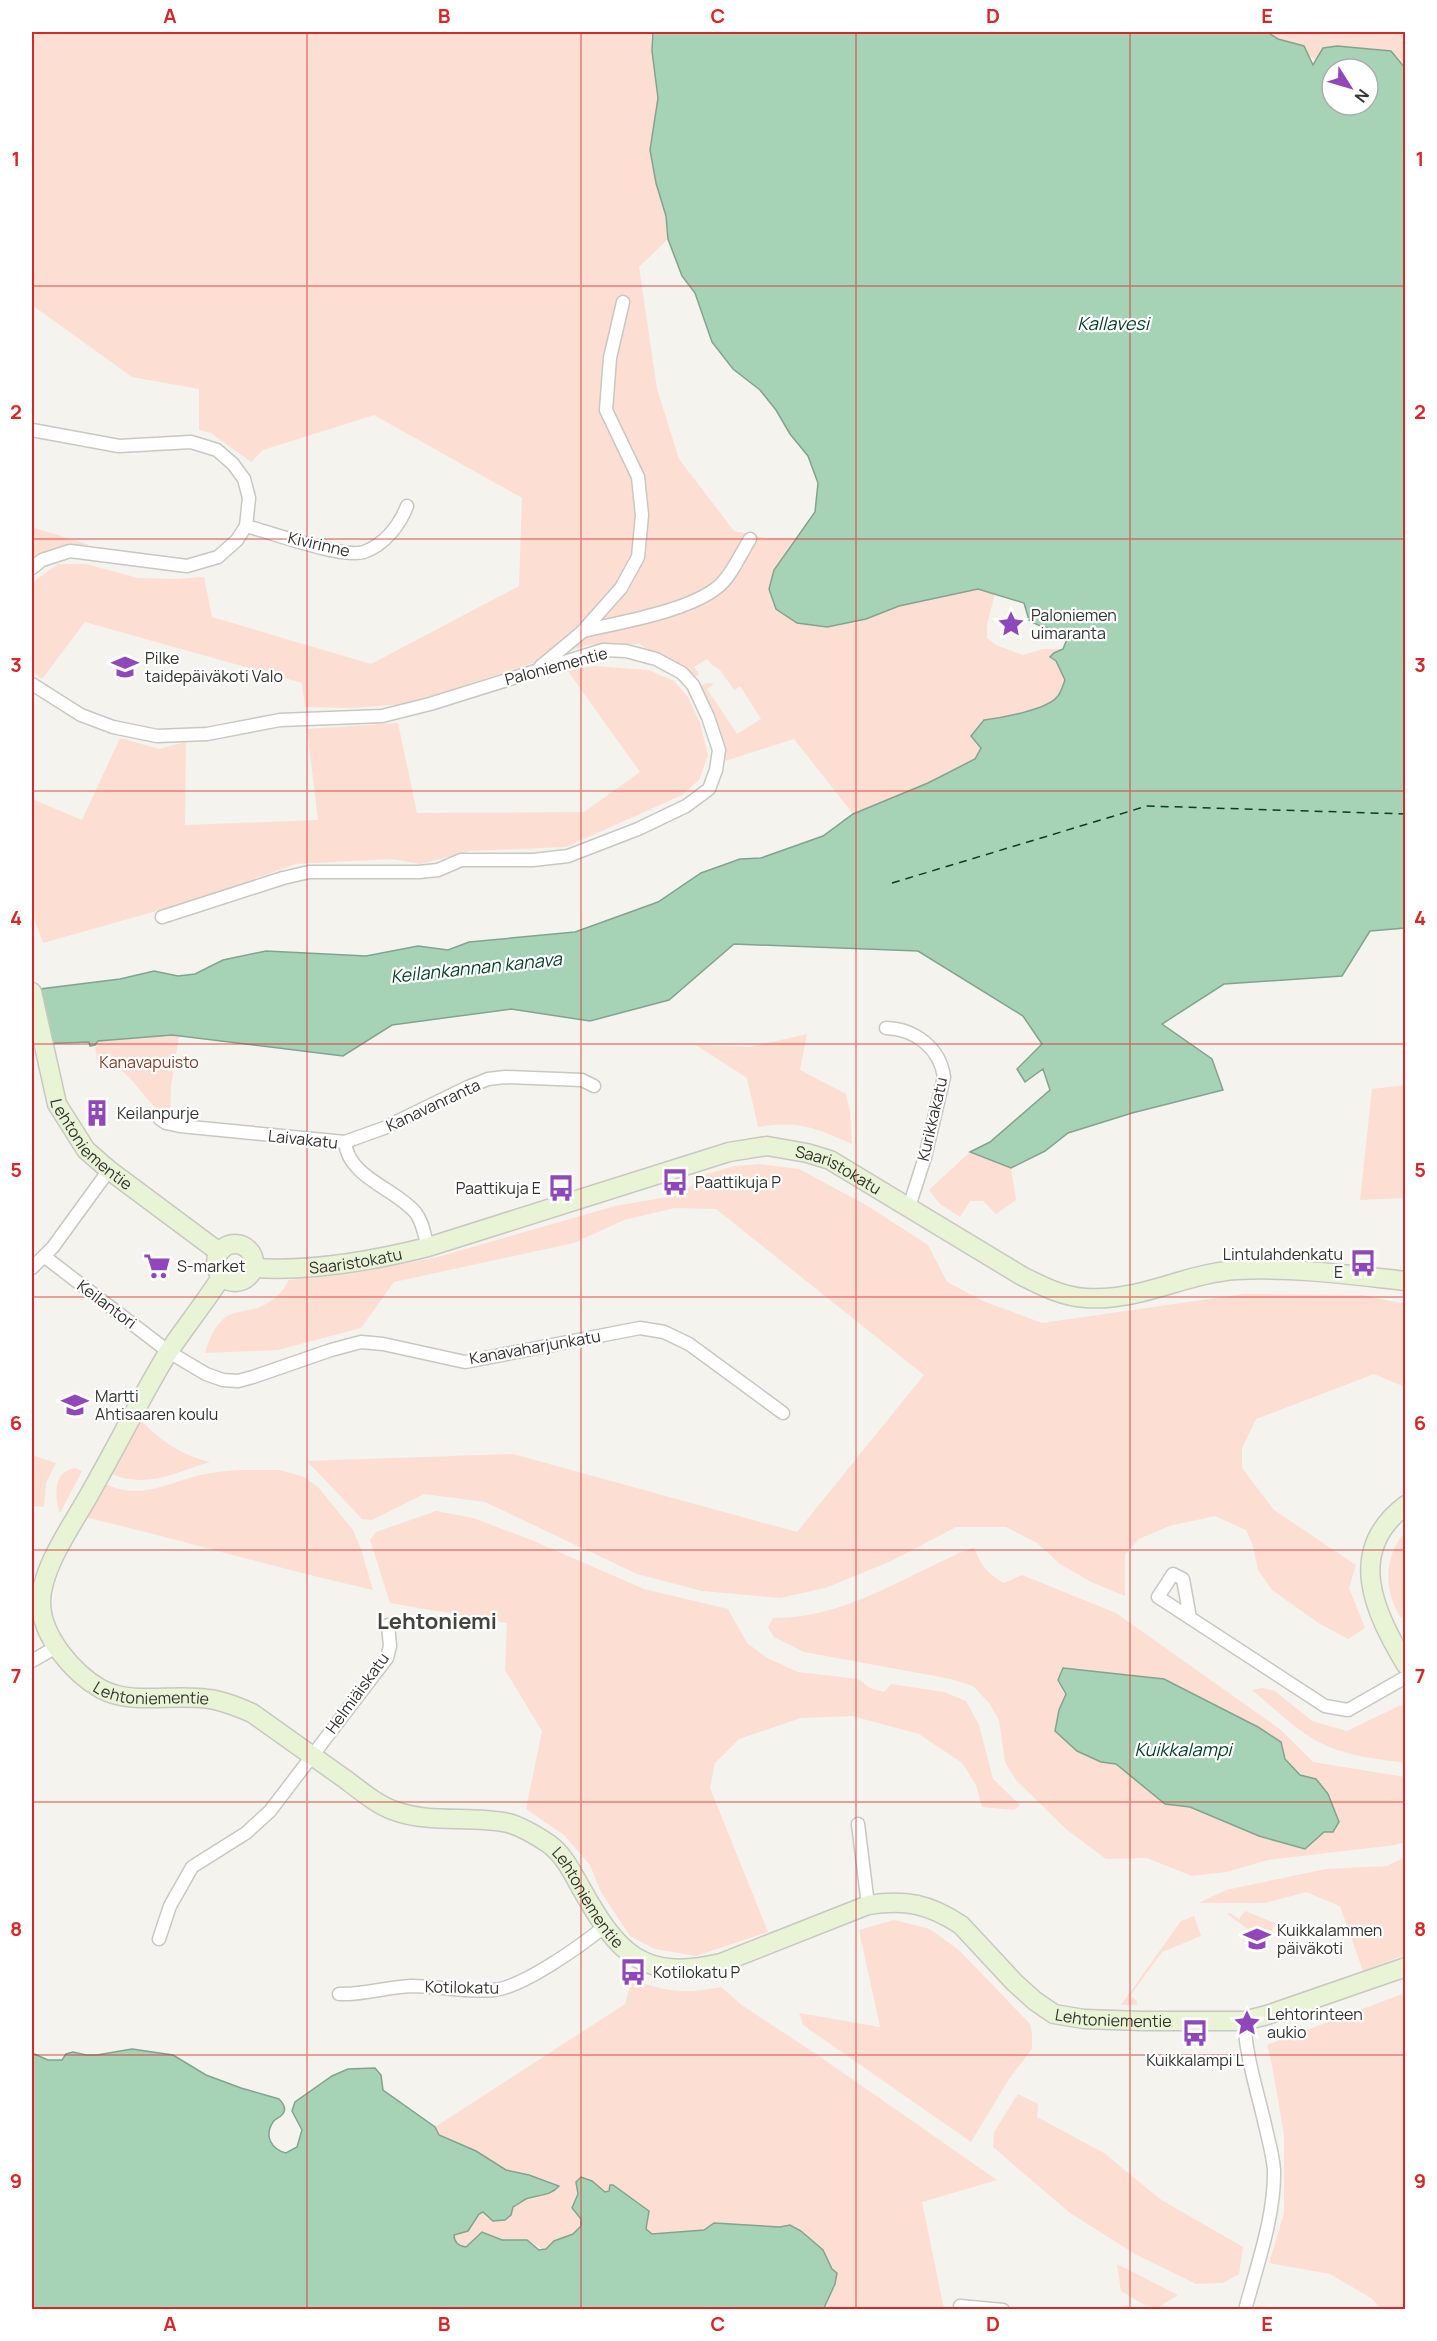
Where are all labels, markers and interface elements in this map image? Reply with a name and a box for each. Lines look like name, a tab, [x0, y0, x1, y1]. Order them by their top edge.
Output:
text: A	[163, 2, 177, 29]
text: B	[438, 2, 451, 29]
text: C	[711, 2, 725, 29]
text: D	[986, 2, 1000, 29]
text: E	[1261, 2, 1273, 29]
north arrow	[1320, 57, 1380, 117]
text: N	[1350, 85, 1374, 107]
text: 1	[12, 145, 20, 172]
text: 1	[1416, 145, 1424, 172]
water label: Kallavesi	[1077, 311, 1152, 335]
text: 2	[10, 398, 22, 425]
text: 2	[1414, 398, 1426, 425]
street label: Kivirinne	[286, 526, 352, 562]
place label: Paloniemen uimaranta	[1031, 604, 1117, 644]
place icon: Paloniemen uimaranta	[996, 609, 1026, 639]
street label: Paloniementie	[502, 642, 610, 690]
place label: Pilke taidepäiväkoti Valo	[145, 647, 283, 687]
text: 3	[10, 651, 22, 678]
text: 3	[1414, 651, 1426, 678]
school or university icon: Pilke taidepäiväkoti Valo	[110, 652, 140, 682]
text: 4	[10, 904, 22, 931]
text: 4	[1414, 904, 1426, 931]
water label: Keilankannan kanava	[389, 946, 564, 988]
park label: Kanavapuisto	[99, 1051, 199, 1073]
street label: Kanavanranta	[382, 1074, 484, 1136]
street label: Kurikkakatu	[912, 1075, 952, 1163]
street label: Lehtoniementie	[45, 1097, 137, 1195]
building icon: Keilanpurje	[82, 1098, 112, 1128]
place label: Keilanpurje	[117, 1102, 199, 1124]
street label: Laivakatu	[267, 1124, 339, 1154]
street label: Saaristokatu	[794, 1140, 886, 1200]
text: 5	[10, 1156, 22, 1183]
text: 5	[1414, 1156, 1426, 1183]
bus stop icon: Paattikuja P	[660, 1167, 690, 1197]
place label: Paattikuja P	[695, 1171, 781, 1193]
bus stop icon: Paattikuja E	[546, 1173, 576, 1203]
place label: Paattikuja E	[456, 1177, 541, 1199]
street label: Saaristokatu	[308, 1242, 404, 1279]
place label: Lintulahdenkatu E	[1223, 1243, 1343, 1283]
bus stop icon: Lintulahdenkatu E	[1348, 1248, 1378, 1278]
supermarket icon: S-market	[142, 1251, 172, 1281]
place label: S-market	[177, 1255, 245, 1277]
street label: Keilantori	[73, 1274, 141, 1334]
street label: Kanavaharjunkatu	[468, 1325, 602, 1369]
place label: Martti Ahtisaaren koulu	[95, 1385, 218, 1425]
school or university icon: Martti Ahtisaaren koulu	[60, 1390, 90, 1420]
text: 6	[10, 1409, 22, 1436]
text: 6	[1414, 1409, 1426, 1436]
district label: Lehtoniemi	[377, 1606, 497, 1636]
street label: Helmiäiskatu	[320, 1648, 394, 1738]
text: 7	[11, 1662, 21, 1689]
text: 7	[1415, 1662, 1425, 1689]
street label: Lehtoniementie	[89, 1676, 211, 1710]
water label: Kuikkalampi	[1134, 1737, 1234, 1761]
street label: Lehtoniementie	[547, 1842, 629, 1953]
text: 8	[10, 1915, 22, 1942]
text: 8	[1414, 1915, 1426, 1942]
place label: Kuikkalammen päiväkoti	[1277, 1919, 1382, 1959]
school or university icon: Kuikkalammen päiväkoti	[1242, 1924, 1272, 1954]
bus stop icon: Kotilokatu P	[618, 1957, 648, 1987]
place label: Kotilokatu P	[653, 1961, 741, 1983]
street label: Kotilokatu	[425, 1975, 499, 1999]
street label: Lehtoniementie	[1053, 2003, 1172, 2032]
place label: Lehtorinteen aukio	[1267, 2003, 1363, 2043]
place icon: Lehtorinteen aukio	[1232, 2008, 1262, 2038]
bus stop icon: Kuikkalampi L	[1180, 2018, 1210, 2048]
place label: Kuikkalampi L	[1146, 2049, 1244, 2071]
text: 9	[10, 2167, 22, 2194]
text: 9	[1414, 2167, 1426, 2194]
text: A	[163, 2310, 177, 2337]
text: B	[438, 2310, 451, 2337]
text: C	[711, 2310, 725, 2337]
text: D	[986, 2310, 1000, 2337]
text: E	[1261, 2310, 1273, 2337]

